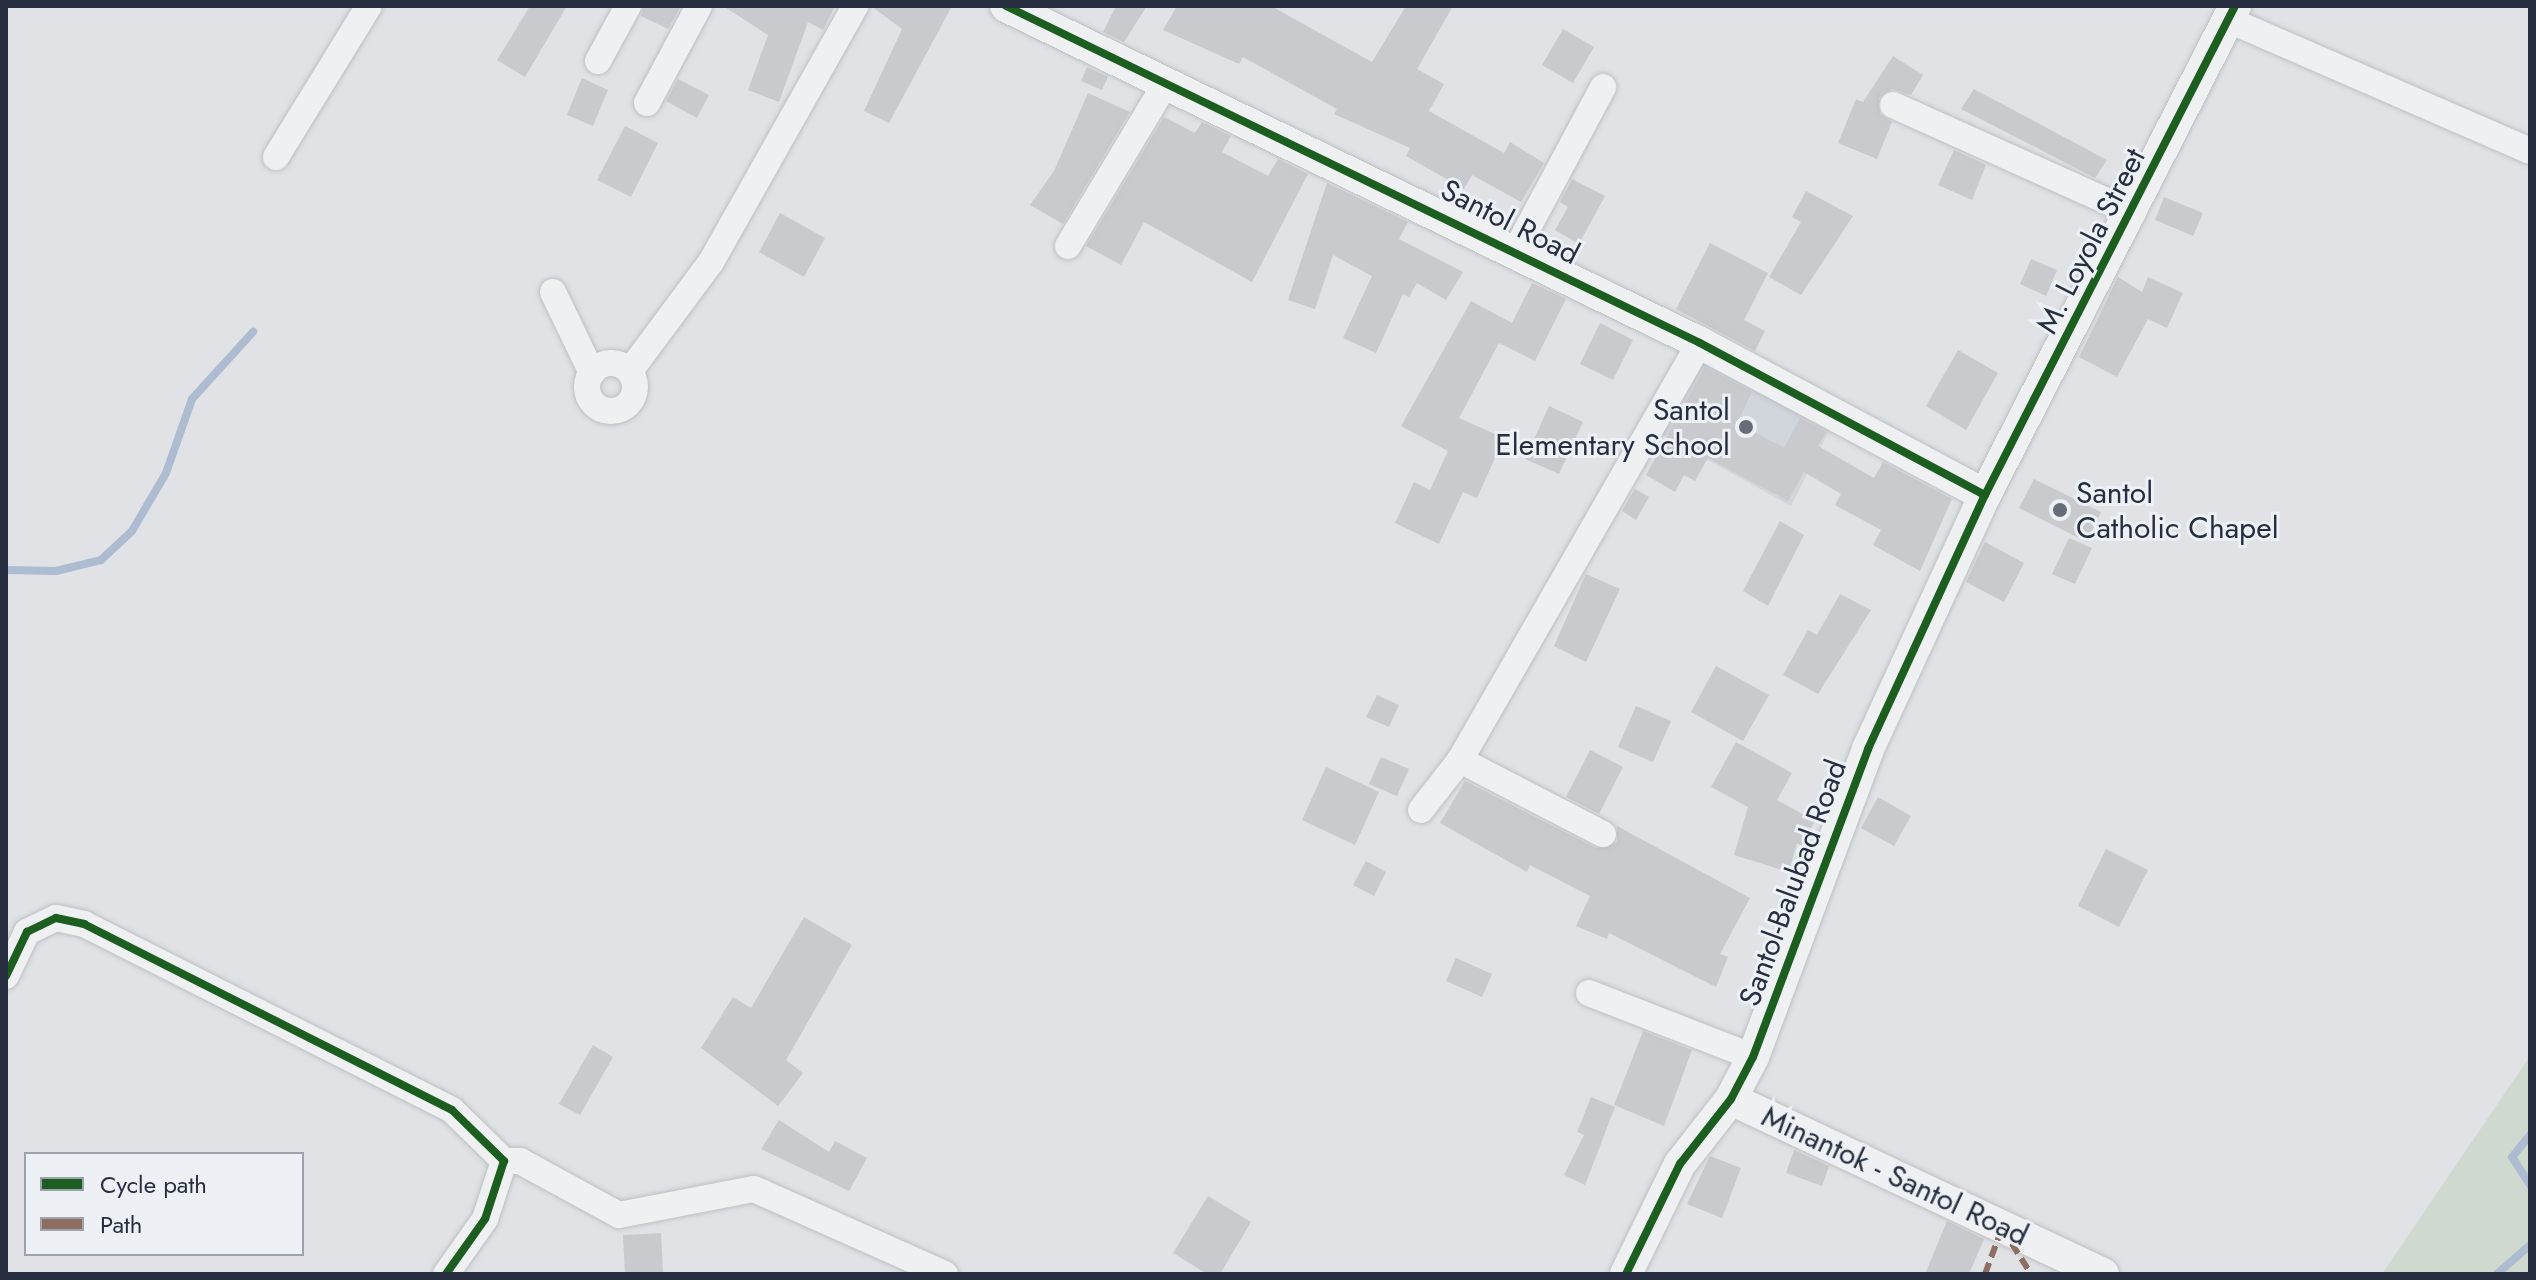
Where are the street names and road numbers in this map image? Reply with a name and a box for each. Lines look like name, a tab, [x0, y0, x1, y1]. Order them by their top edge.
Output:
street label: M. Loyola Street	[2029, 142, 2153, 340]
street label: Santol Road	[1435, 172, 1585, 272]
street label: Santol-Balubad Road	[1732, 755, 1854, 1011]
street label: Minantok - Santol Road	[1756, 1098, 2034, 1254]

